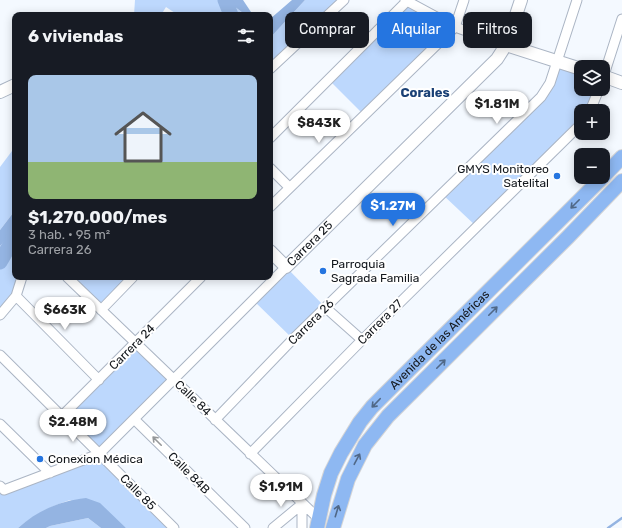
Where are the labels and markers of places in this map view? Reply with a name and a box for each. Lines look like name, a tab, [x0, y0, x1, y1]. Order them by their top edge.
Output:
pin: $1.81M	[464, 91, 530, 125]
pin: $843K	[291, 110, 347, 144]
place label: GMYS Monitoreo Satelital	[457, 162, 549, 190]
marker: GMYS Monitoreo Satelital	[552, 171, 562, 181]
pin: $1.27M	[360, 193, 426, 227]
place label: Parroquia Sagrada Familia	[331, 257, 419, 285]
marker: Parroquia Sagrada Familia	[318, 266, 328, 276]
pin: $663K	[37, 297, 93, 331]
pin: $2.48M	[40, 409, 106, 443]
place label: Conexion Médica	[48, 452, 143, 466]
marker: Conexion Médica	[35, 454, 45, 464]
pin: $1.91M	[248, 474, 314, 508]

